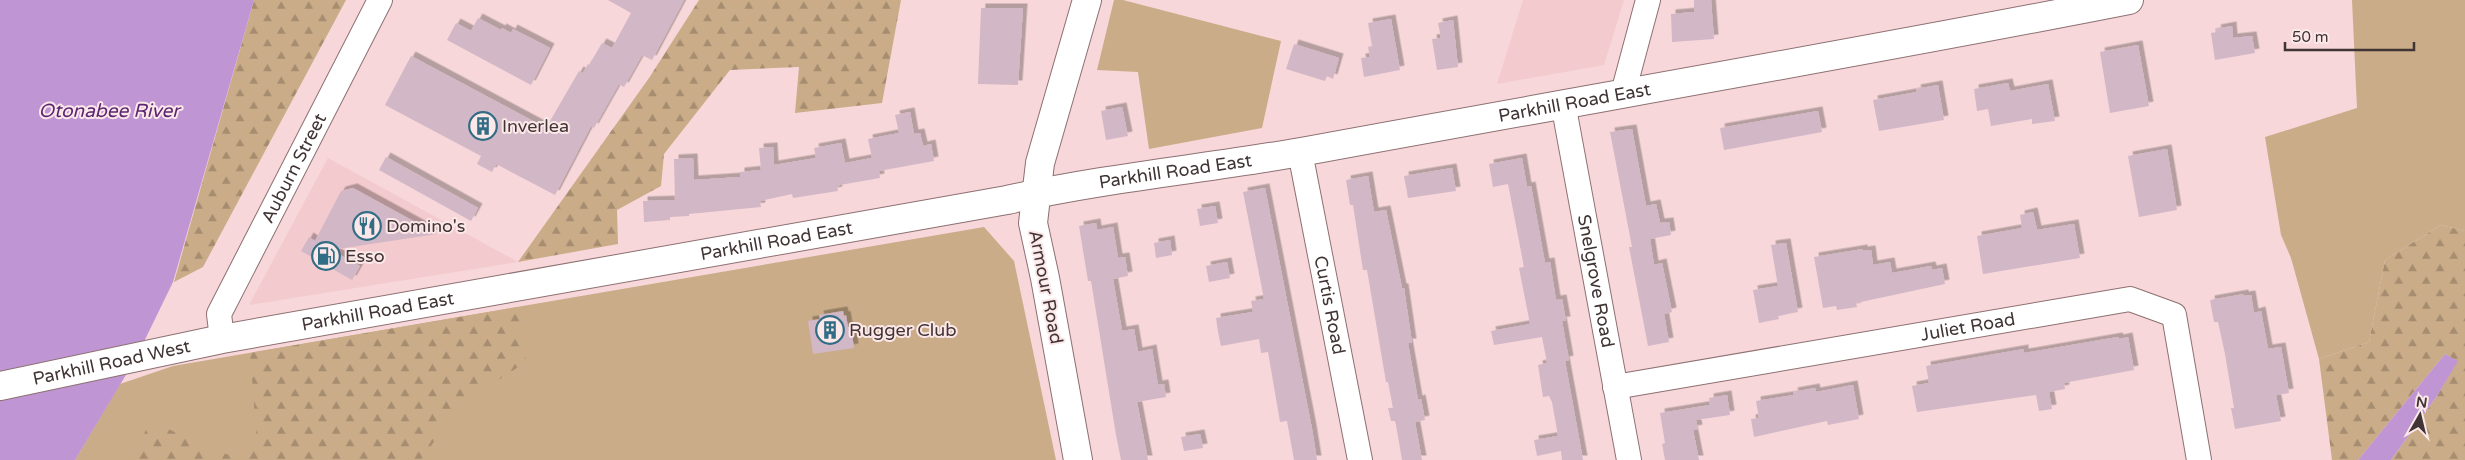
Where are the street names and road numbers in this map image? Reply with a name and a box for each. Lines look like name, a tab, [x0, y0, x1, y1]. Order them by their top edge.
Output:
street label: Parkhill Road East	[1496, 78, 1653, 127]
street label: Auburn Street	[256, 109, 331, 227]
street label: Parkhill Road East	[1097, 149, 1254, 193]
street label: Snelgrove Road	[1573, 213, 1619, 349]
street label: Parkhill Road East	[698, 217, 855, 265]
street label: Armour Road	[1024, 228, 1068, 346]
street label: Curtis Road	[1309, 254, 1350, 356]
street label: Parkhill Road East	[300, 287, 456, 336]
street label: Juliet Road	[1919, 308, 2017, 346]
street label: Parkhill Road West	[31, 335, 192, 390]

